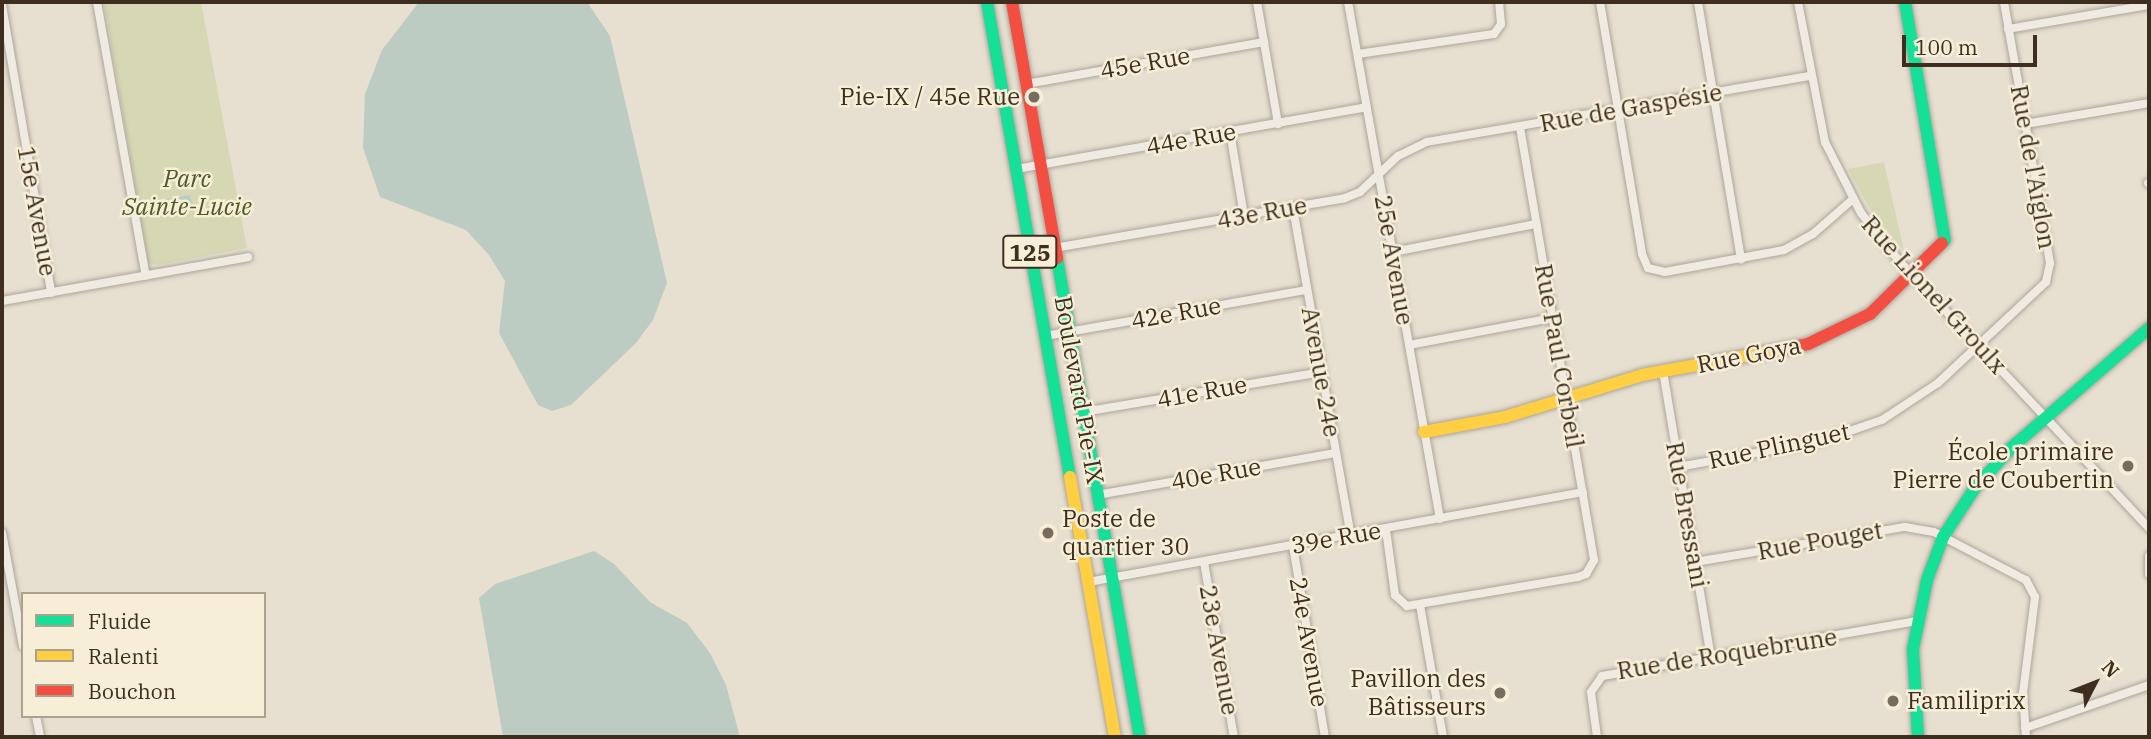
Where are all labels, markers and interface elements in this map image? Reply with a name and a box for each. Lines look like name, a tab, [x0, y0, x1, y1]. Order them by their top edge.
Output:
scale bar	[1906, 21, 2041, 65]
text: 100 m	[1915, 33, 1978, 61]
street label: 45e Rue	[1098, 41, 1192, 85]
street label: Rue de Gaspésie	[1538, 78, 1724, 138]
place label: Pie-IX / 45e Rue	[840, 83, 1020, 111]
street label: Rue de l'Aiglon	[2004, 83, 2062, 251]
marker: Pie-IX / 45e Rue	[1026, 89, 1042, 105]
street label: 44e Rue	[1144, 117, 1238, 161]
street label: 15e Avenue	[11, 144, 63, 278]
park label: Parc Sainte-Lucie	[122, 165, 252, 221]
street label: 43e Rue	[1215, 191, 1309, 235]
street label: 25e Avenue	[1368, 193, 1420, 327]
street label: Rue Lionel Groulx	[1856, 210, 2012, 380]
road number: 125	[1002, 232, 1058, 272]
street label: Rue Paul Corbeil	[1529, 262, 1589, 450]
street label: 42e Rue	[1129, 291, 1223, 335]
street label: Boulevard Pie-IX	[1048, 294, 1110, 486]
street label: Avenue 24e	[1295, 305, 1347, 439]
street label: Rue Goya	[1694, 331, 1804, 379]
street label: 41e Rue	[1155, 370, 1249, 414]
street label: Rue Plinguet	[1706, 417, 1852, 475]
place label: École primaire Pierre de Coubertin	[1892, 438, 2114, 494]
street label: Rue Bressani	[1660, 440, 1714, 590]
street label: 40e Rue	[1169, 452, 1263, 496]
marker: École primaire Pierre de Coubertin	[2120, 458, 2136, 474]
place label: Poste de quartier 30	[1062, 505, 1189, 561]
street label: 39e Rue	[1289, 516, 1383, 560]
street label: Rue Pouget	[1755, 516, 1885, 566]
marker: Poste de quartier 30	[1040, 525, 1056, 541]
street label: 24e Avenue	[1283, 575, 1335, 709]
street label: 23e Avenue	[1193, 583, 1245, 717]
legend	[21, 592, 266, 718]
text: Fluide	[88, 607, 151, 635]
street label: Rue de Roquebrune	[1615, 622, 1839, 686]
text: Ralenti	[88, 642, 159, 670]
north arrow	[2060, 648, 2130, 718]
text: N	[2097, 655, 2125, 683]
place label: Pavillon des Bâtisseurs	[1350, 665, 1486, 721]
text: Bouchon	[88, 677, 176, 705]
marker: Pavillon des Bâtisseurs	[1492, 685, 1508, 701]
place label: Familiprix	[1907, 687, 2026, 715]
marker: Familiprix	[1885, 693, 1901, 709]

